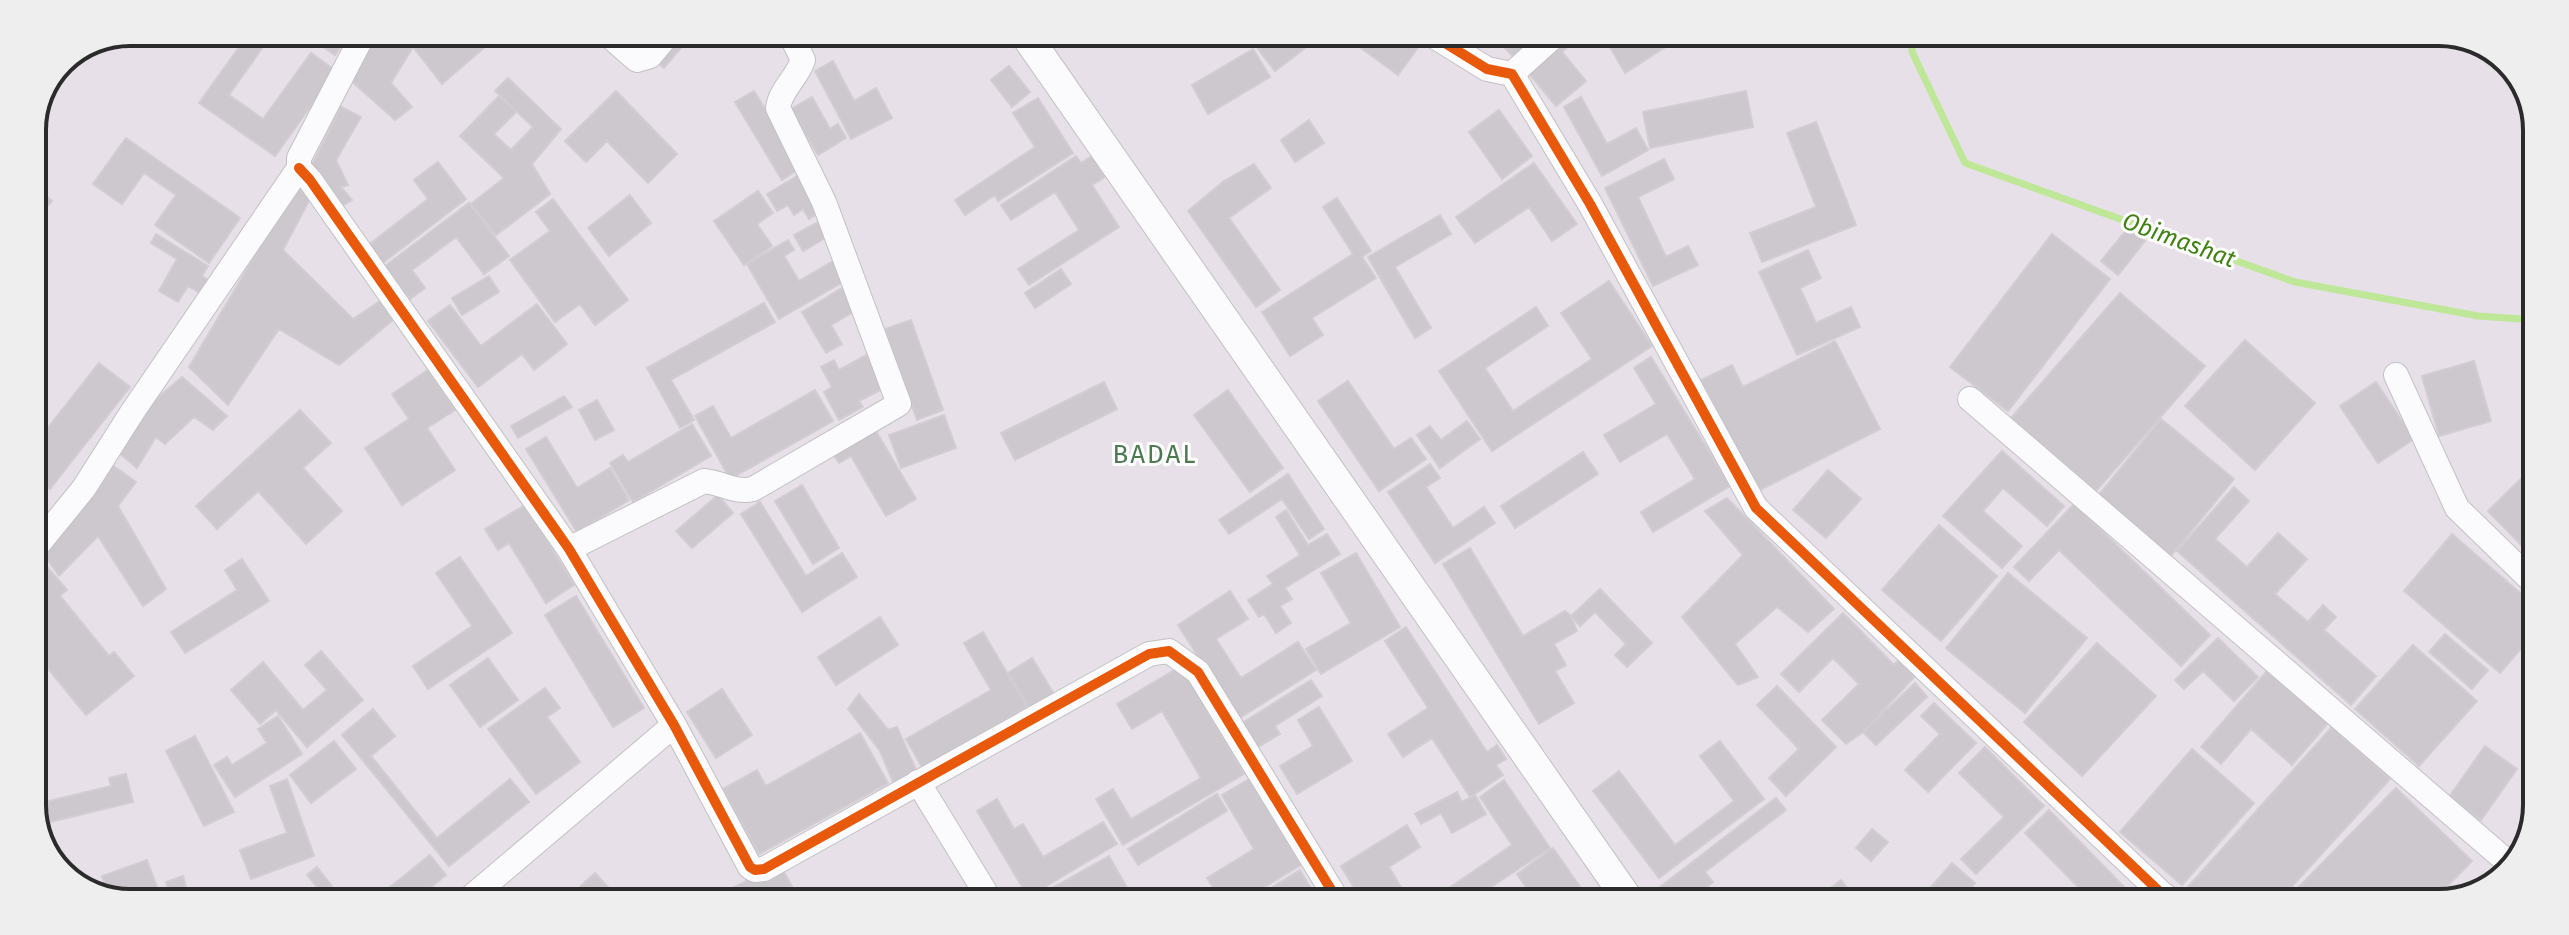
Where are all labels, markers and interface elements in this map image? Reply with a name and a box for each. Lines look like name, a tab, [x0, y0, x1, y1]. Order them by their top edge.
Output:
water label: Obimashat	[2119, 207, 2240, 274]
district label: BADAL	[1113, 439, 1197, 470]

